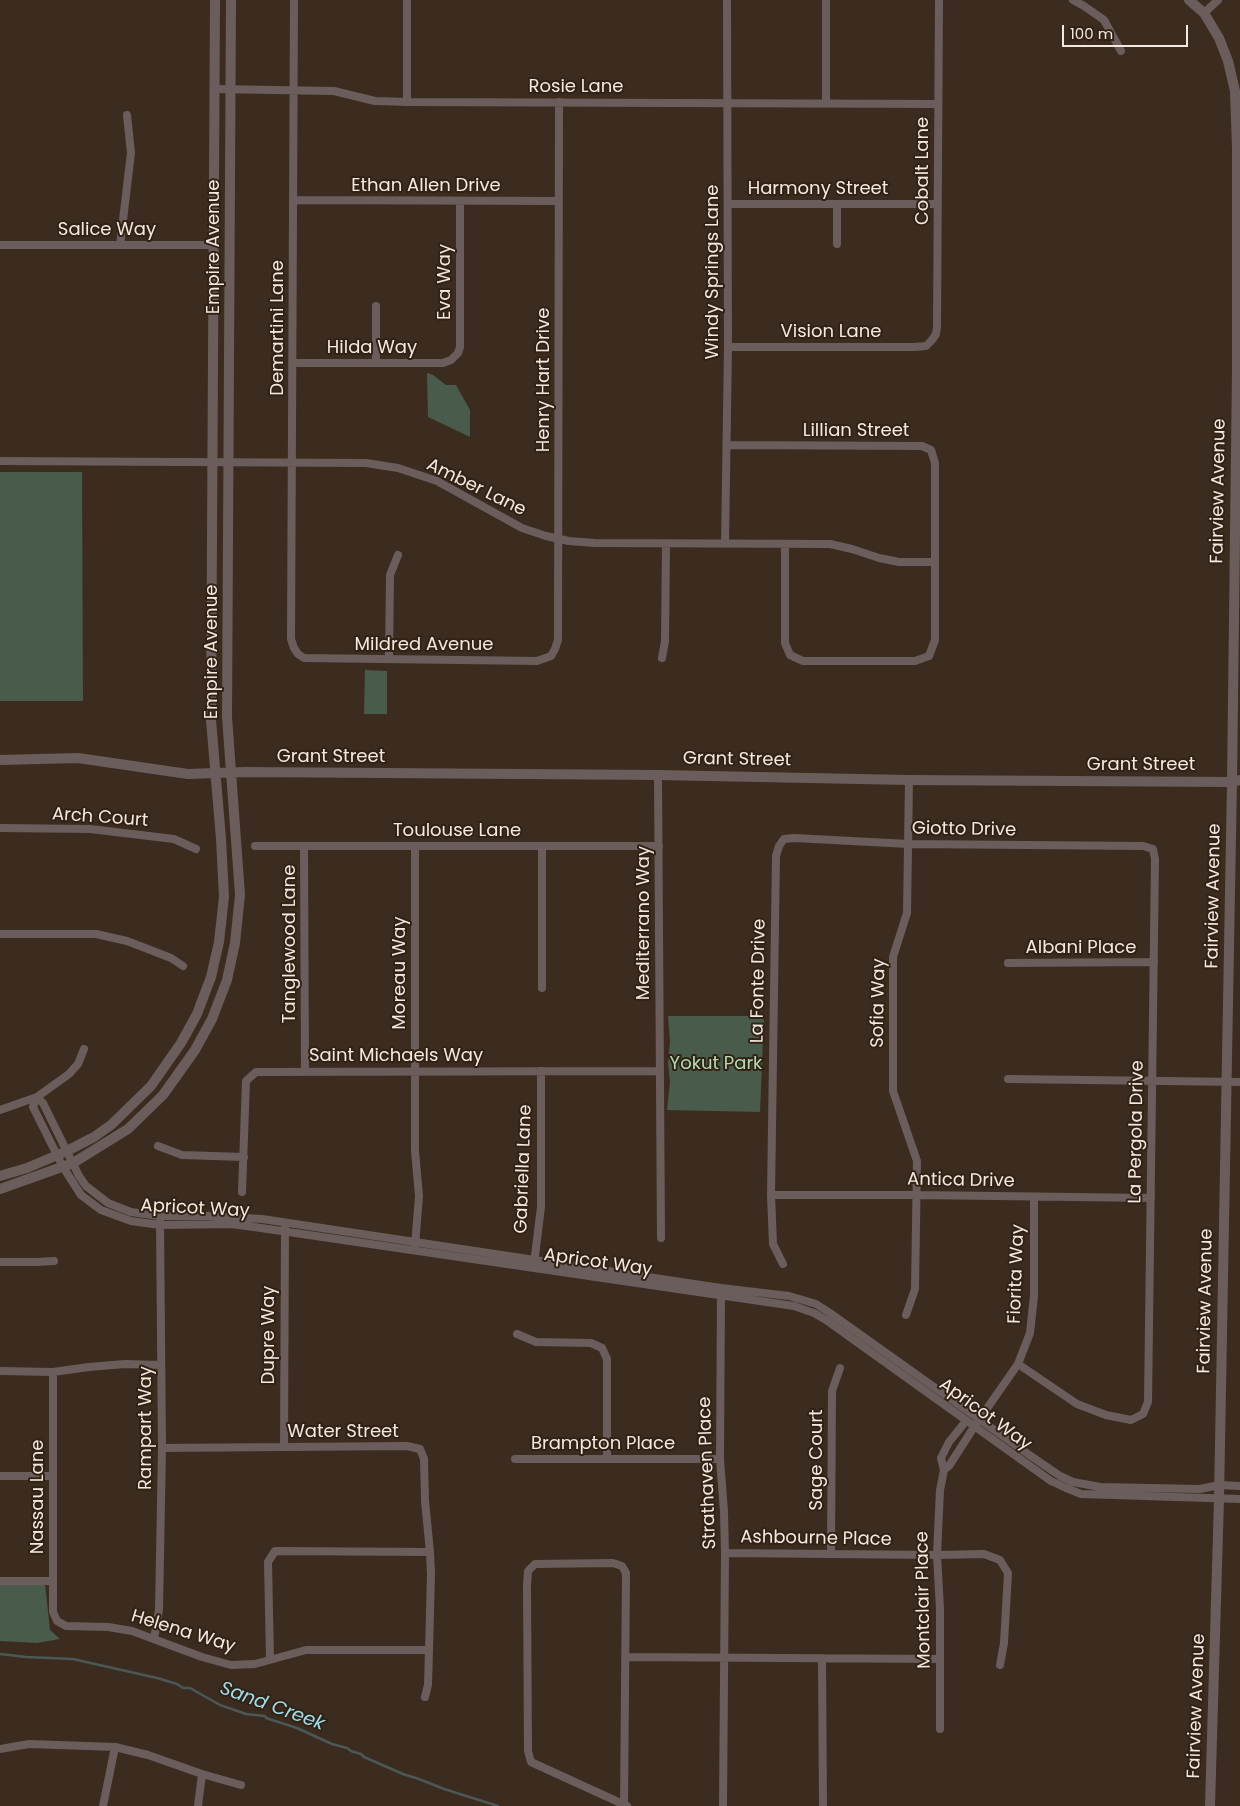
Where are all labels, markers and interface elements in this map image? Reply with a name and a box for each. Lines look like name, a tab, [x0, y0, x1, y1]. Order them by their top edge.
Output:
scale bar	[1065, 15, 1191, 47]
text: 100 m	[1070, 23, 1113, 44]
street label: Rosie Lane	[529, 76, 623, 98]
street label: Cobalt Lane	[912, 117, 934, 225]
street label: Ethan Allen Drive	[351, 175, 501, 197]
street label: Harmony Street	[748, 178, 888, 200]
street label: Empire Avenue	[203, 180, 225, 314]
street label: Windy Springs Lane	[702, 184, 724, 360]
street label: Salice Way	[58, 219, 156, 241]
street label: Eva Way	[434, 244, 456, 320]
street label: Demartini Lane	[267, 260, 289, 396]
street label: Henry Hart Drive	[533, 308, 555, 452]
street label: Vision Lane	[781, 321, 881, 343]
street label: Hilda Way	[327, 337, 417, 359]
street label: Fairview Avenue	[1207, 418, 1231, 564]
street label: Lillian Street	[803, 420, 909, 442]
street label: Amber Lane	[423, 455, 529, 521]
street label: Empire Avenue	[201, 585, 223, 719]
street label: Mildred Avenue	[355, 634, 493, 656]
street label: Grant Street	[277, 746, 385, 768]
street label: Grant Street	[683, 748, 791, 772]
street label: Grant Street	[1087, 754, 1195, 776]
street label: Arch Court	[51, 804, 149, 832]
street label: Giotto Drive	[912, 818, 1016, 842]
street label: Toulouse Lane	[393, 820, 521, 842]
street label: Fairview Avenue	[1202, 823, 1226, 969]
street label: Mediterrano Way	[633, 846, 655, 1000]
street label: Tanglewood Lane	[279, 865, 301, 1023]
street label: Moreau Way	[389, 916, 411, 1030]
street label: La Fonte Drive	[747, 919, 771, 1043]
street label: Albani Place	[1026, 937, 1136, 959]
street label: Sofia Way	[867, 958, 891, 1048]
street label: Saint Michaels Way	[309, 1045, 483, 1067]
park label: Yokut Park	[670, 1053, 762, 1075]
street label: La Pergola Drive	[1125, 1060, 1149, 1204]
street label: Gabriella Lane	[511, 1104, 537, 1234]
street label: Antica Drive	[907, 1169, 1015, 1193]
street label: Apricot Way	[140, 1195, 250, 1223]
street label: Fiorita Way	[1004, 1224, 1030, 1324]
street label: Fairview Avenue	[1194, 1228, 1218, 1374]
street label: Apricot Way	[542, 1245, 654, 1281]
street label: Dupre Way	[258, 1286, 280, 1384]
street label: Rampart Way	[135, 1366, 157, 1490]
street label: Apricot Way	[935, 1374, 1035, 1456]
street label: Strathaven Place	[695, 1396, 721, 1550]
street label: Sage Court	[806, 1409, 828, 1511]
street label: Water Street	[287, 1421, 399, 1443]
street label: Brampton Place	[531, 1433, 675, 1455]
street label: Nassau Lane	[27, 1440, 49, 1554]
street label: Ashbourne Place	[740, 1527, 892, 1551]
street label: Montclair Place	[912, 1531, 936, 1669]
street label: Helena Way	[128, 1606, 238, 1658]
street label: Fairview Avenue	[1184, 1633, 1210, 1779]
water label: Sand Creek	[217, 1678, 327, 1736]

